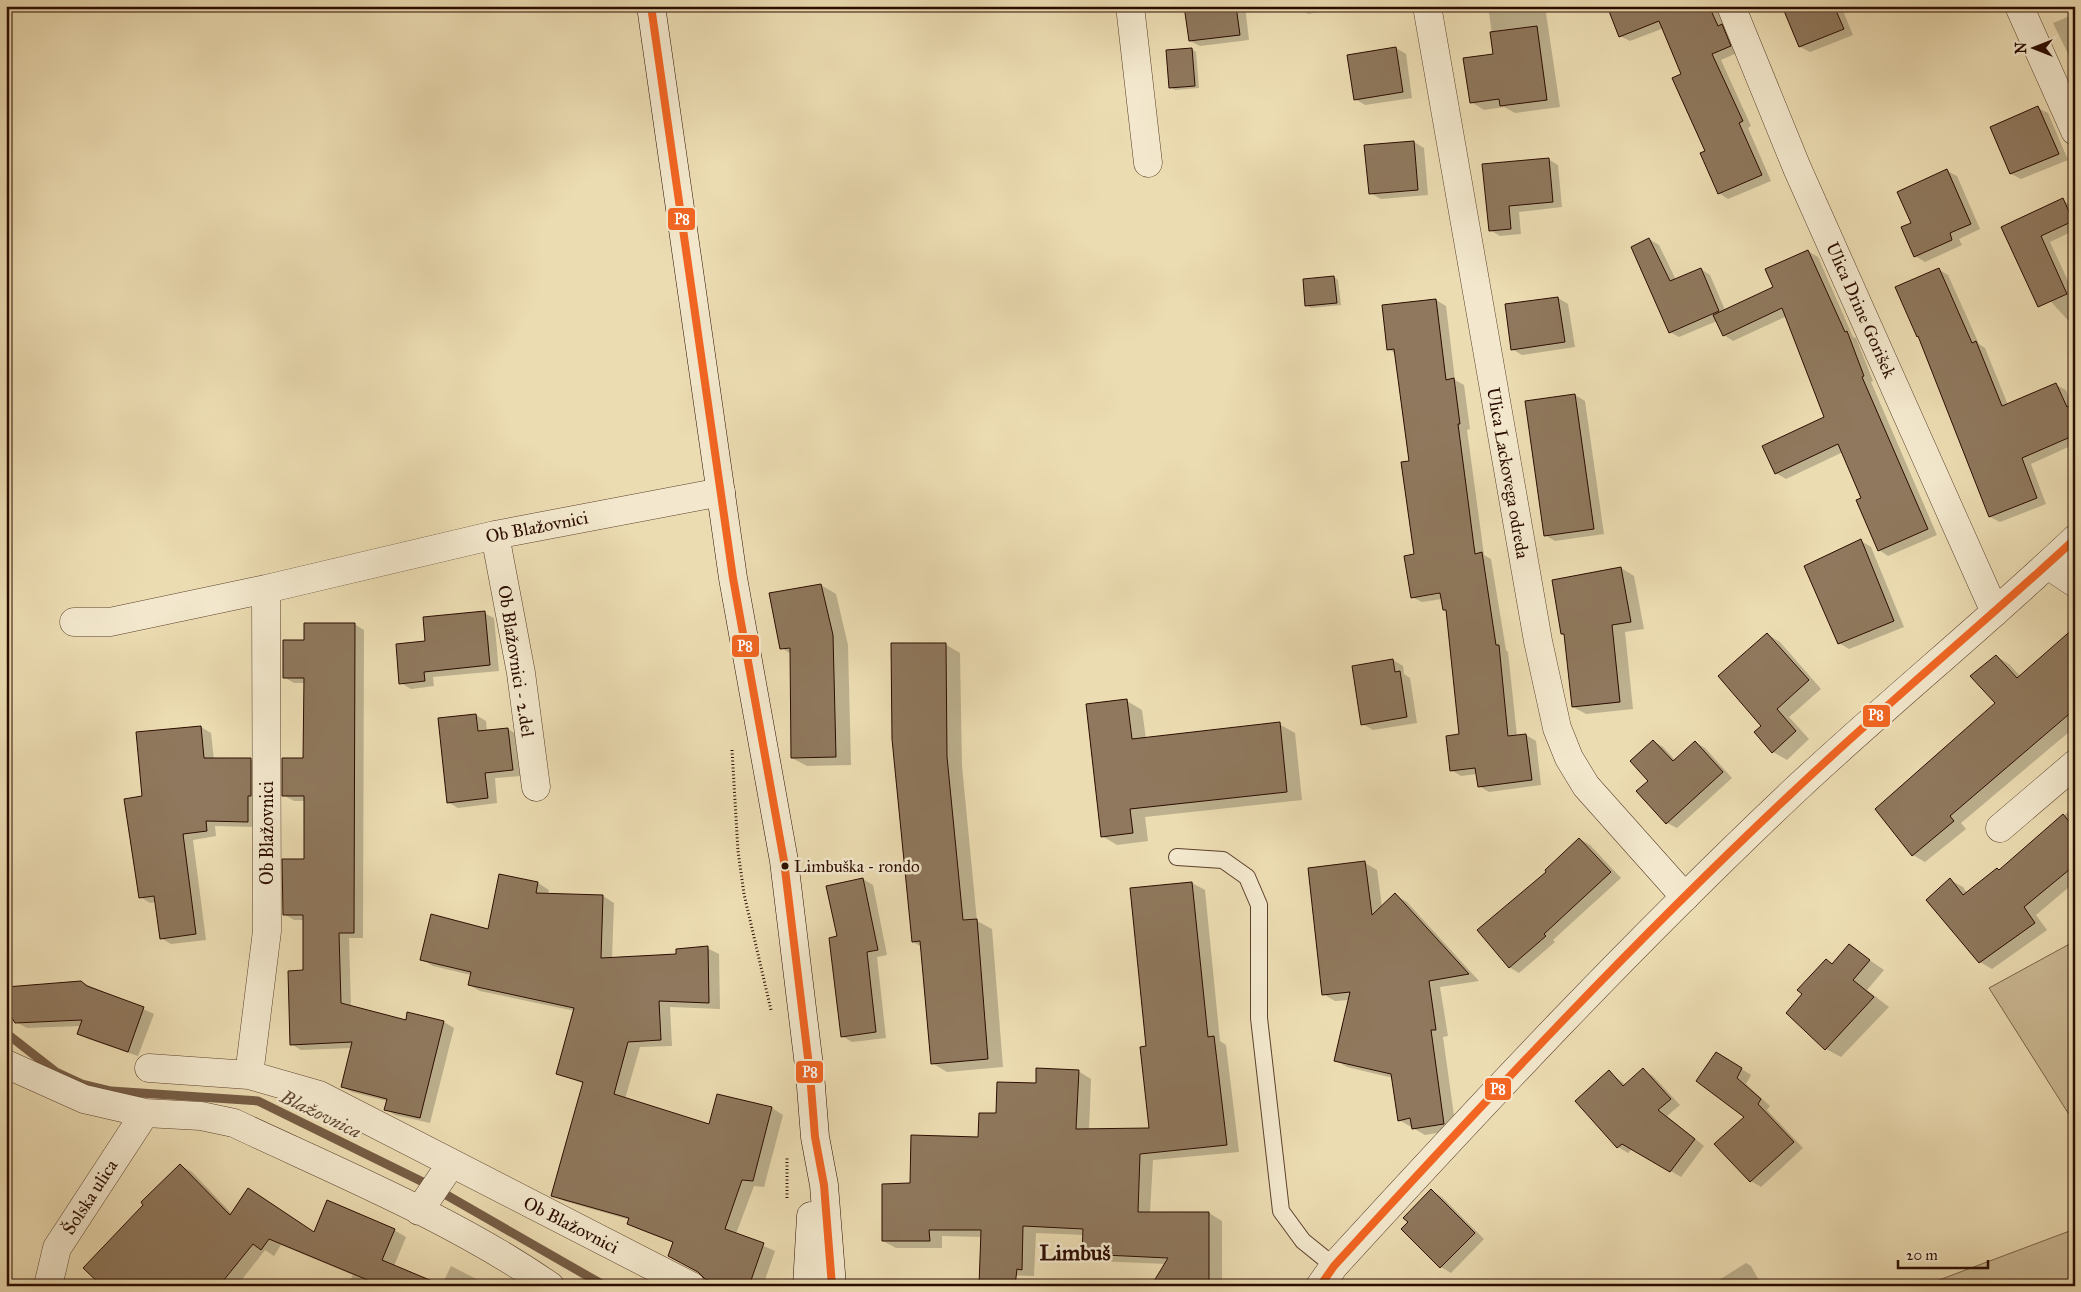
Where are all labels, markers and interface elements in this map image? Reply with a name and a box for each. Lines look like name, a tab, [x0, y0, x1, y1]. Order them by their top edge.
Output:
north arrow	[2008, 22, 2058, 72]
text: N	[2013, 42, 2030, 54]
line badge: P8	[667, 207, 696, 231]
text: P8	[674, 211, 690, 228]
street label: Ulica Drine Gorišek	[1821, 239, 1901, 382]
street label: Ulica Lackovega odreda	[1481, 386, 1534, 561]
street label: Ob Blažovnici	[484, 506, 590, 548]
street label: Ob Blažovnici - 2.del	[493, 583, 539, 739]
line badge: P8	[731, 634, 760, 658]
text: P8	[737, 638, 753, 655]
line badge: P8	[1862, 704, 1891, 728]
text: P8	[1868, 707, 1884, 724]
street label: Ob Blažovnici	[256, 781, 278, 885]
place label: Limbuška - rondo	[794, 856, 920, 877]
marker: Limbuška - rondo	[780, 861, 790, 871]
line badge: P8	[795, 1060, 824, 1084]
text: P8	[802, 1064, 818, 1081]
line badge: P8	[1484, 1077, 1512, 1101]
text: P8	[1490, 1081, 1506, 1098]
water label: Blažovnica	[276, 1084, 365, 1143]
street label: Šolska ulica	[57, 1154, 123, 1239]
street label: Ob Blažovnici	[520, 1192, 622, 1258]
scale bar	[1898, 1237, 1988, 1269]
district label: Limbuš	[1039, 1239, 1111, 1266]
text: 20 m	[1906, 1246, 1938, 1264]

